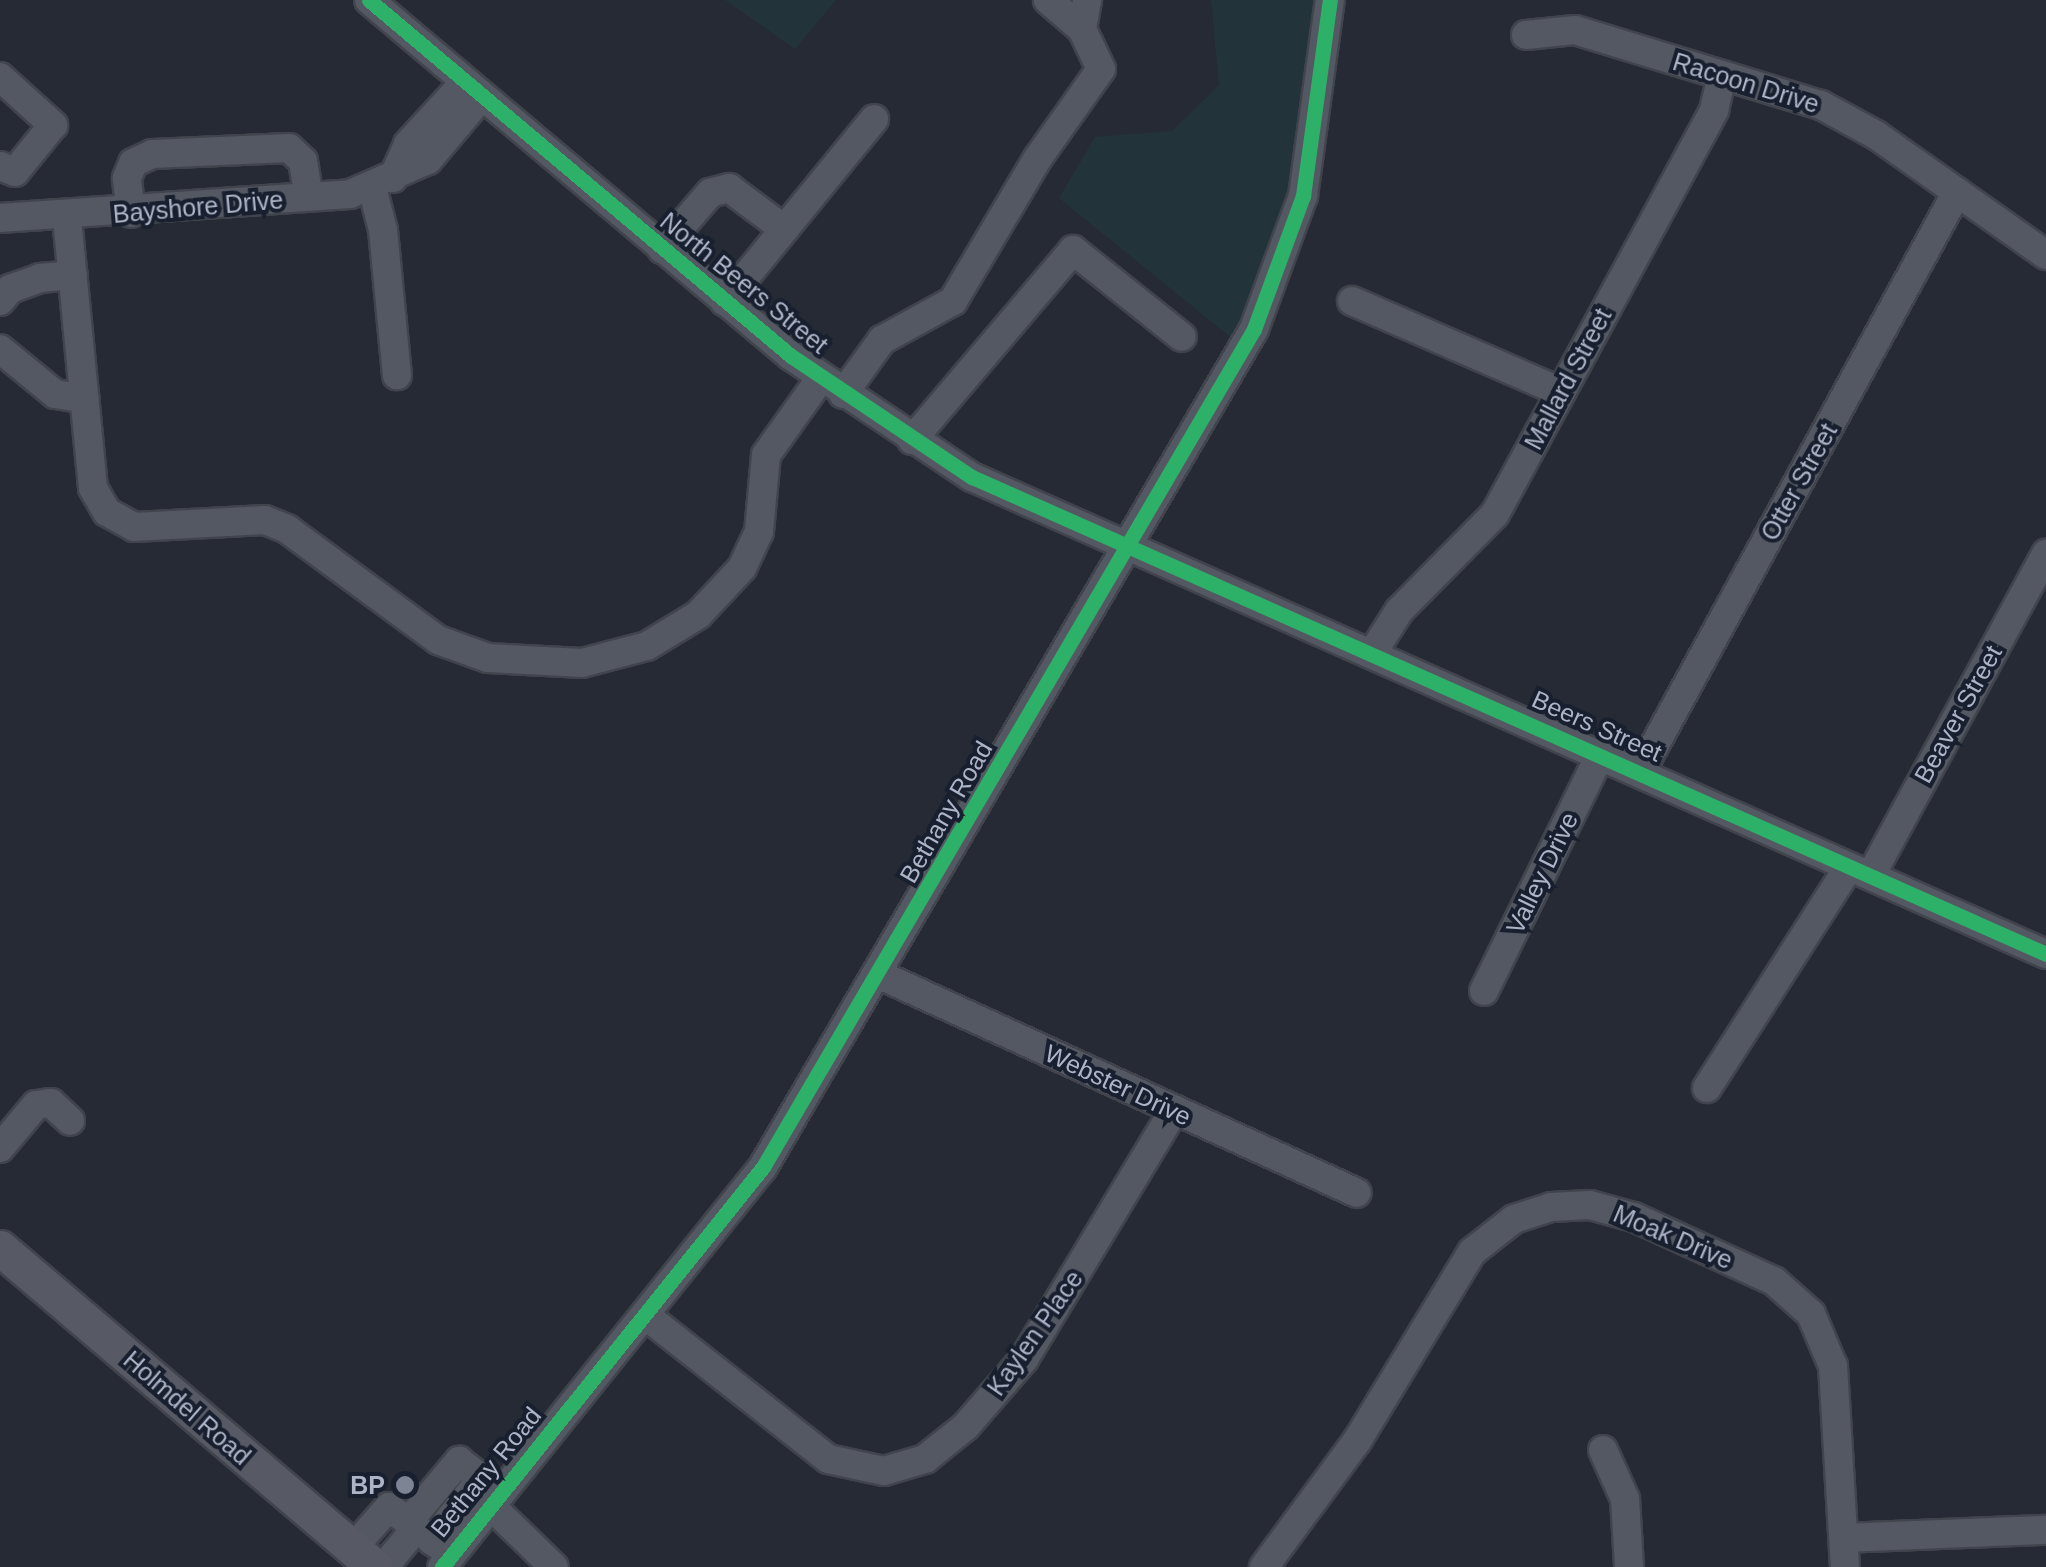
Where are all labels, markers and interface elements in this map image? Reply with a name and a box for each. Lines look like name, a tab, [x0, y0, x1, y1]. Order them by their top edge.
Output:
street label: Racoon Drive	[1669, 47, 1823, 119]
street label: Bayshore Drive	[112, 185, 284, 229]
street label: North Beers Street	[654, 206, 834, 360]
street label: Mallard Street	[1518, 303, 1618, 455]
street label: Otter Street	[1755, 418, 1843, 546]
street label: Beaver Street	[1908, 640, 2008, 788]
street label: Beers Street	[1527, 684, 1667, 768]
street label: Bethany Road	[893, 736, 999, 888]
street label: Valley Drive	[1500, 807, 1584, 939]
street label: Webster Drive	[1040, 1038, 1196, 1132]
street label: Moak Drive	[1609, 1198, 1737, 1276]
street label: Kaylen Place	[981, 1265, 1089, 1401]
street label: Holmdel Road	[117, 1345, 257, 1471]
street label: Bethany Road	[424, 1401, 548, 1543]
place label: BP	[350, 1470, 385, 1500]
marker: BP	[394, 1474, 416, 1496]

